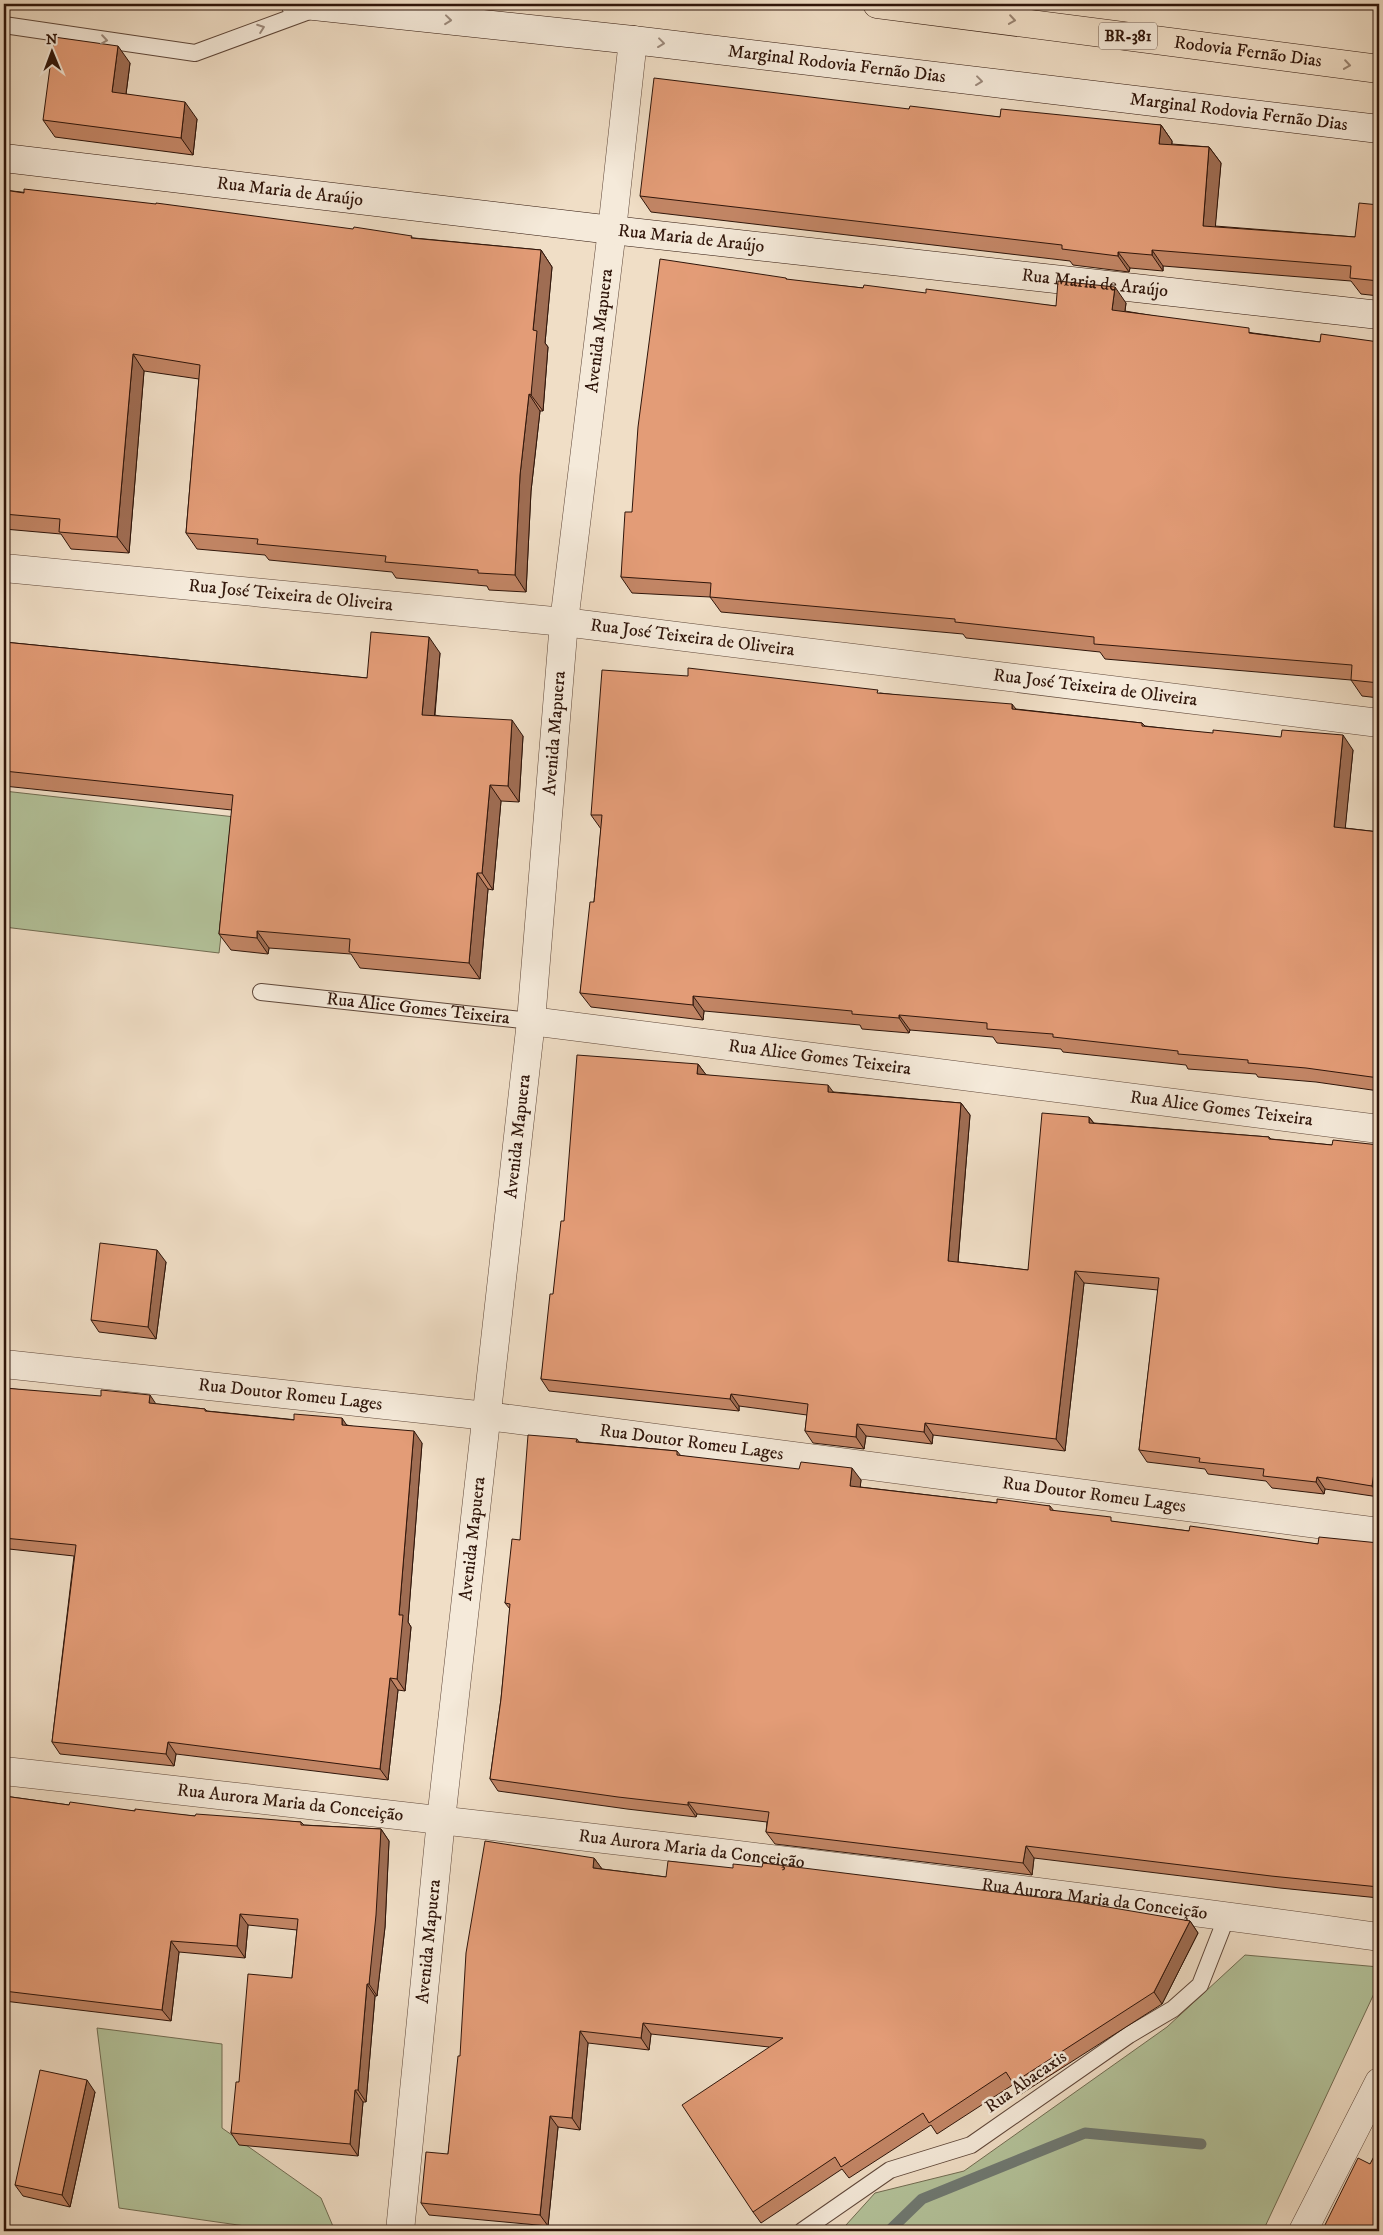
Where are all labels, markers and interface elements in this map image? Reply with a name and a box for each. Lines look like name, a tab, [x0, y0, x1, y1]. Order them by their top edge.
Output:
one-way arrow	[444, 14, 452, 25]
one-way arrow	[1008, 15, 1017, 25]
road number: BR-381	[1099, 22, 1157, 50]
one-way arrow	[256, 24, 265, 34]
north arrow	[28, 28, 78, 78]
text: N	[46, 31, 58, 49]
street label: Rodovia Fernão Dias	[1173, 32, 1323, 72]
one-way arrow	[100, 34, 108, 44]
one-way arrow	[658, 37, 666, 48]
street label: Marginal Rodovia Fernão Dias	[727, 40, 947, 88]
one-way arrow	[1343, 59, 1351, 70]
one-way arrow	[976, 75, 984, 86]
street label: Marginal Rodovia Fernão Dias	[1129, 88, 1349, 136]
street label: Rua Maria de Araújo	[216, 172, 365, 211]
street label: Rua Maria de Araújo	[617, 220, 766, 258]
street label: Rua Maria de Araújo	[1020, 264, 1169, 303]
street label: Avenida Mapuera	[581, 267, 618, 394]
street label: Rua José Teixeira de Oliveira	[187, 575, 394, 616]
street label: Rua José Teixeira de Oliveira	[589, 614, 796, 662]
street label: Rua José Teixeira de Oliveira	[992, 664, 1199, 711]
street label: Avenida Mapuera	[539, 670, 571, 796]
street label: Rua Alice Gomes Teixeira	[325, 988, 511, 1030]
street label: Rua Alice Gomes Teixeira	[727, 1035, 913, 1080]
street label: Avenida Mapuera	[500, 1073, 536, 1200]
street label: Rua Alice Gomes Teixeira	[1129, 1086, 1314, 1132]
street label: Rua Doutor Romeu Lages	[197, 1374, 384, 1416]
street label: Rua Doutor Romeu Lages	[598, 1420, 785, 1465]
street label: Rua Doutor Romeu Lages	[1001, 1472, 1187, 1518]
street label: Avenida Mapuera	[455, 1475, 491, 1602]
street label: Rua Aurora Maria da Conceição	[176, 1779, 405, 1827]
street label: Rua Aurora Maria da Conceição	[577, 1825, 806, 1874]
street label: Rua Aurora Maria da Conceição	[980, 1874, 1209, 1925]
street label: Avenida Mapuera	[412, 1878, 446, 2005]
street label: Rua Abacaxis	[981, 2046, 1071, 2118]

